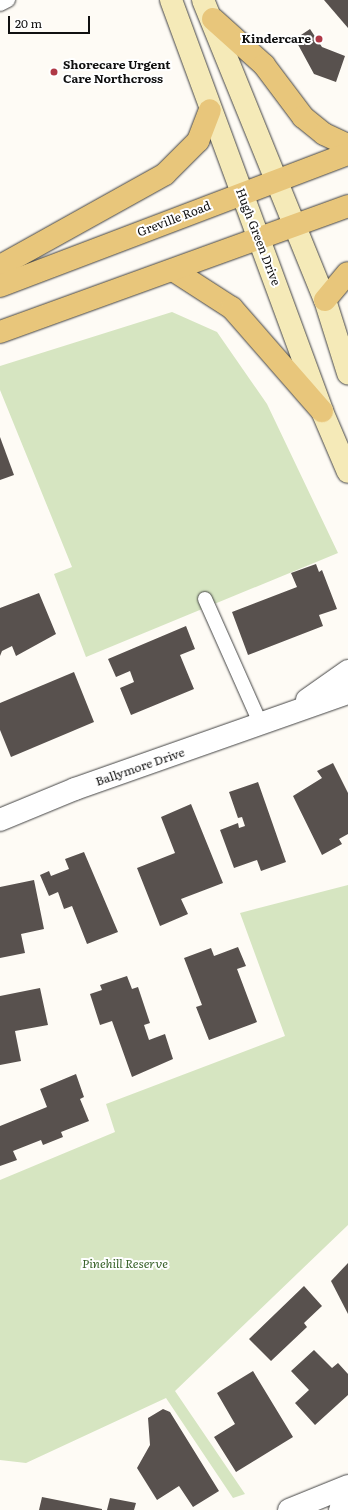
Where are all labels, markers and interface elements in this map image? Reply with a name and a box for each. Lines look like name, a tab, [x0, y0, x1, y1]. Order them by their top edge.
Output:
scale bar	[10, 8, 92, 34]
text: 20 m	[15, 14, 42, 32]
place label: Kindercare	[242, 32, 311, 46]
marker: Kindercare	[314, 34, 324, 44]
place label: Shorecare Urgent Care Northcross	[63, 58, 170, 86]
marker: Shorecare Urgent Care Northcross	[48, 66, 60, 78]
street label: Hugh Green Drive	[233, 186, 283, 288]
street label: Greville Road	[135, 198, 213, 240]
street label: Ballymore Drive	[94, 745, 186, 789]
park label: Pinehill Reserve	[82, 1257, 168, 1271]

